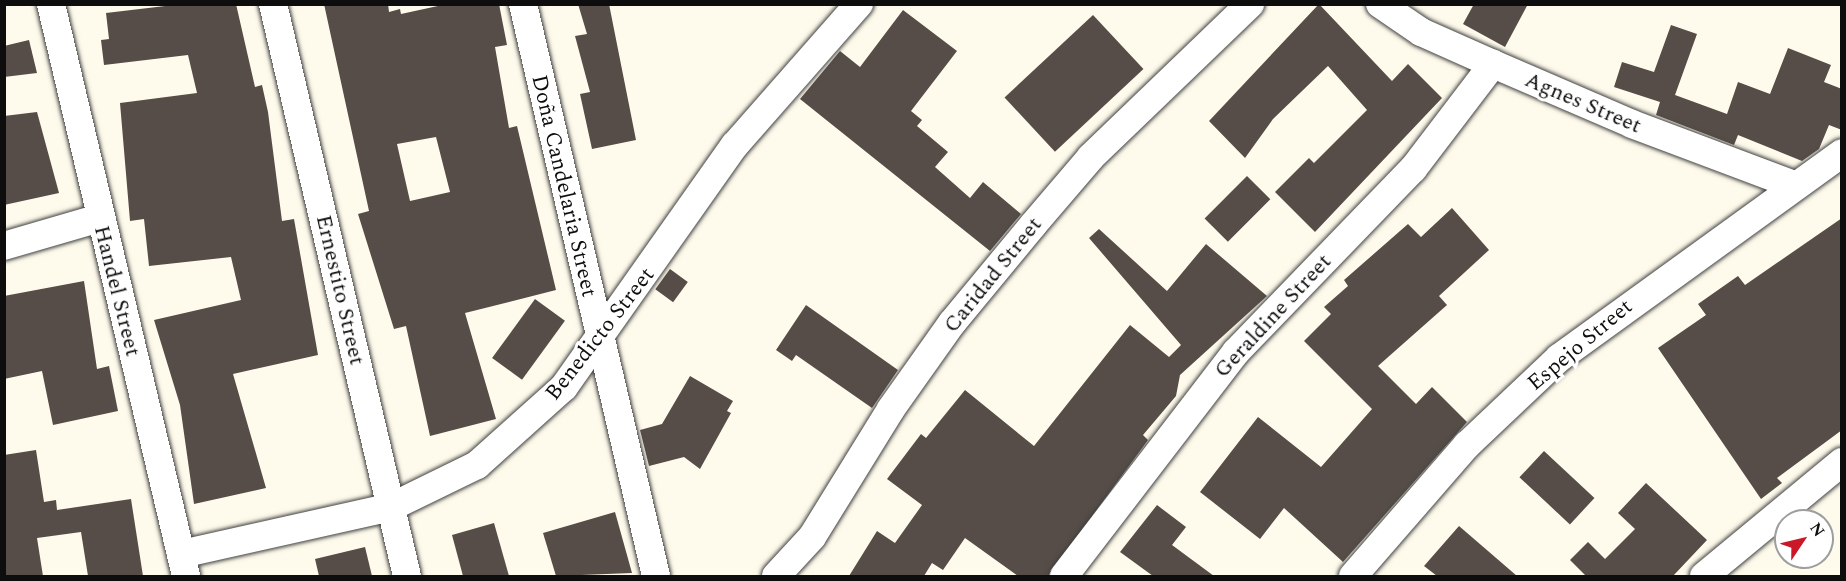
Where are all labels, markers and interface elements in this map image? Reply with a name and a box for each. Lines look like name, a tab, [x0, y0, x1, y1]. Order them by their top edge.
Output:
street label: Agnes Street	[1521, 67, 1645, 139]
street label: Doña Candelaria Street	[526, 72, 602, 300]
street label: Ernestito Street	[310, 212, 370, 368]
street label: Caridad Street	[938, 212, 1048, 338]
street label: Handel Street	[88, 223, 146, 359]
street label: Geraldine Street	[1209, 249, 1337, 383]
street label: Benedicto Street	[540, 262, 660, 406]
street label: Espejo Street	[1522, 293, 1638, 397]
north arrow	[1774, 509, 1834, 569]
text: N	[1804, 518, 1831, 542]

